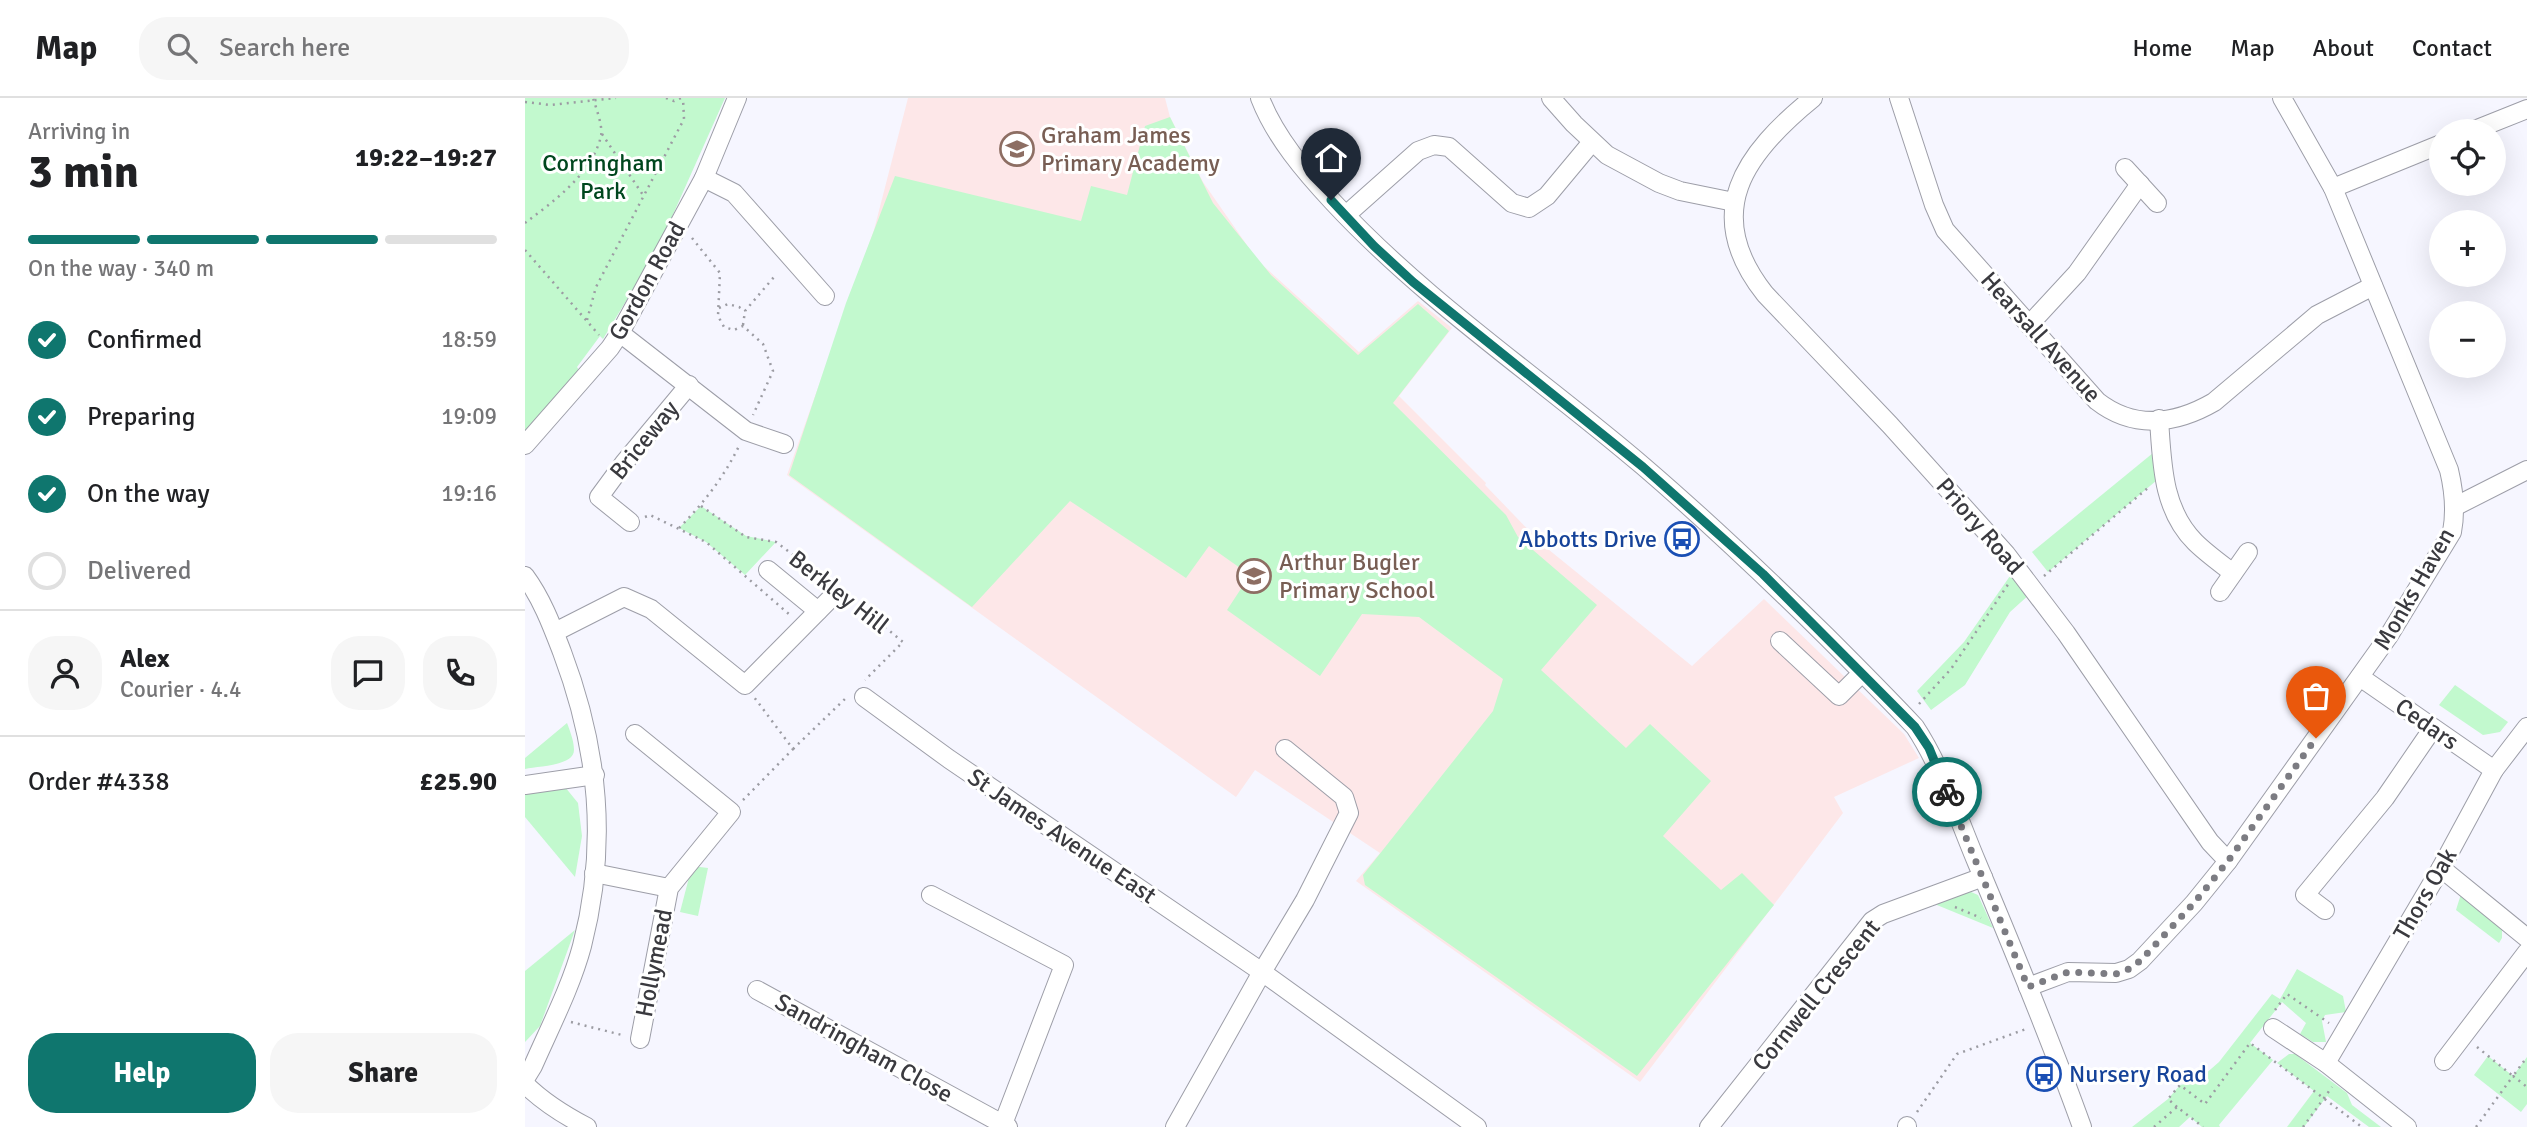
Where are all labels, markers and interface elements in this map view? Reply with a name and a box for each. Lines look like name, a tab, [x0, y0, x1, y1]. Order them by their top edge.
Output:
search box	[139, 17, 629, 80]
text: Map	[35, 28, 97, 69]
icon: search	[163, 29, 201, 67]
text: Search here	[219, 32, 350, 64]
text: Home	[2132, 33, 2192, 63]
text: Map	[2230, 33, 2275, 63]
text: About	[2313, 33, 2374, 63]
text: Contact	[2412, 33, 2492, 63]
text: Arriving in	[28, 117, 130, 146]
map controls	[2429, 119, 2506, 378]
button: locate	[2429, 119, 2506, 196]
place label: Graham James Primary Academy	[1041, 120, 1220, 178]
pin	[1301, 128, 1361, 200]
school or university icon: Graham James Primary Academy	[998, 130, 1036, 168]
icon: home	[1312, 139, 1350, 177]
text: 19:22–19:27	[355, 142, 497, 174]
text: 3 min	[28, 144, 139, 200]
park label: Corringham Park	[542, 148, 664, 206]
button: +	[2429, 210, 2506, 287]
street label: Gordon Road	[602, 216, 692, 346]
text: On the way · 340 m	[28, 254, 214, 283]
street label: Hearsall Avenue	[1974, 265, 2108, 409]
button: −	[2429, 301, 2506, 378]
icon: check	[28, 321, 66, 359]
text: Confirmed	[87, 324, 202, 356]
text: 18:59	[441, 325, 497, 354]
street label: Briceway	[603, 394, 685, 486]
icon: check	[28, 398, 66, 436]
text: Preparing	[87, 401, 195, 433]
text: 19:09	[441, 402, 497, 431]
street label: Priory Road	[1930, 471, 2030, 581]
icon: check	[28, 475, 66, 513]
text: On the way	[87, 478, 210, 510]
text: 19:16	[441, 479, 497, 508]
bus stop icon: Abbotts Drive	[1663, 520, 1701, 558]
street label: Monks Haven	[2367, 522, 2461, 656]
place label: Abbotts Drive	[1518, 524, 1657, 554]
street label: Berkley Hill	[783, 544, 895, 640]
place label: Arthur Bugler Primary School	[1279, 547, 1435, 605]
text: Delivered	[87, 555, 192, 587]
school or university icon: Arthur Bugler Primary School	[1235, 557, 1273, 595]
button: person	[28, 636, 102, 710]
button: chat	[331, 636, 405, 710]
button: phone	[423, 636, 497, 710]
text: Alex	[120, 643, 170, 675]
pin	[2286, 666, 2346, 738]
text: Courier · 4.4	[120, 675, 241, 704]
icon: bag	[2297, 677, 2335, 715]
street label: Cedars	[2390, 691, 2464, 757]
courier	[1912, 757, 1982, 827]
street label: St James Avenue East	[962, 762, 1162, 910]
text: Order #4338	[28, 766, 169, 798]
text: £25.90	[419, 766, 497, 798]
icon: bike	[1928, 773, 1966, 811]
street label: Thors Oak	[2387, 842, 2463, 946]
street label: Hollymead	[629, 906, 679, 1020]
street label: Cornwell Crescent	[1746, 913, 1886, 1077]
street label: Sandringham Close	[770, 987, 958, 1109]
button: Help	[28, 1033, 256, 1113]
button: Share	[270, 1033, 497, 1113]
bus stop icon: Nursery Road	[2025, 1055, 2063, 1093]
place label: Nursery Road	[2069, 1059, 2207, 1089]

